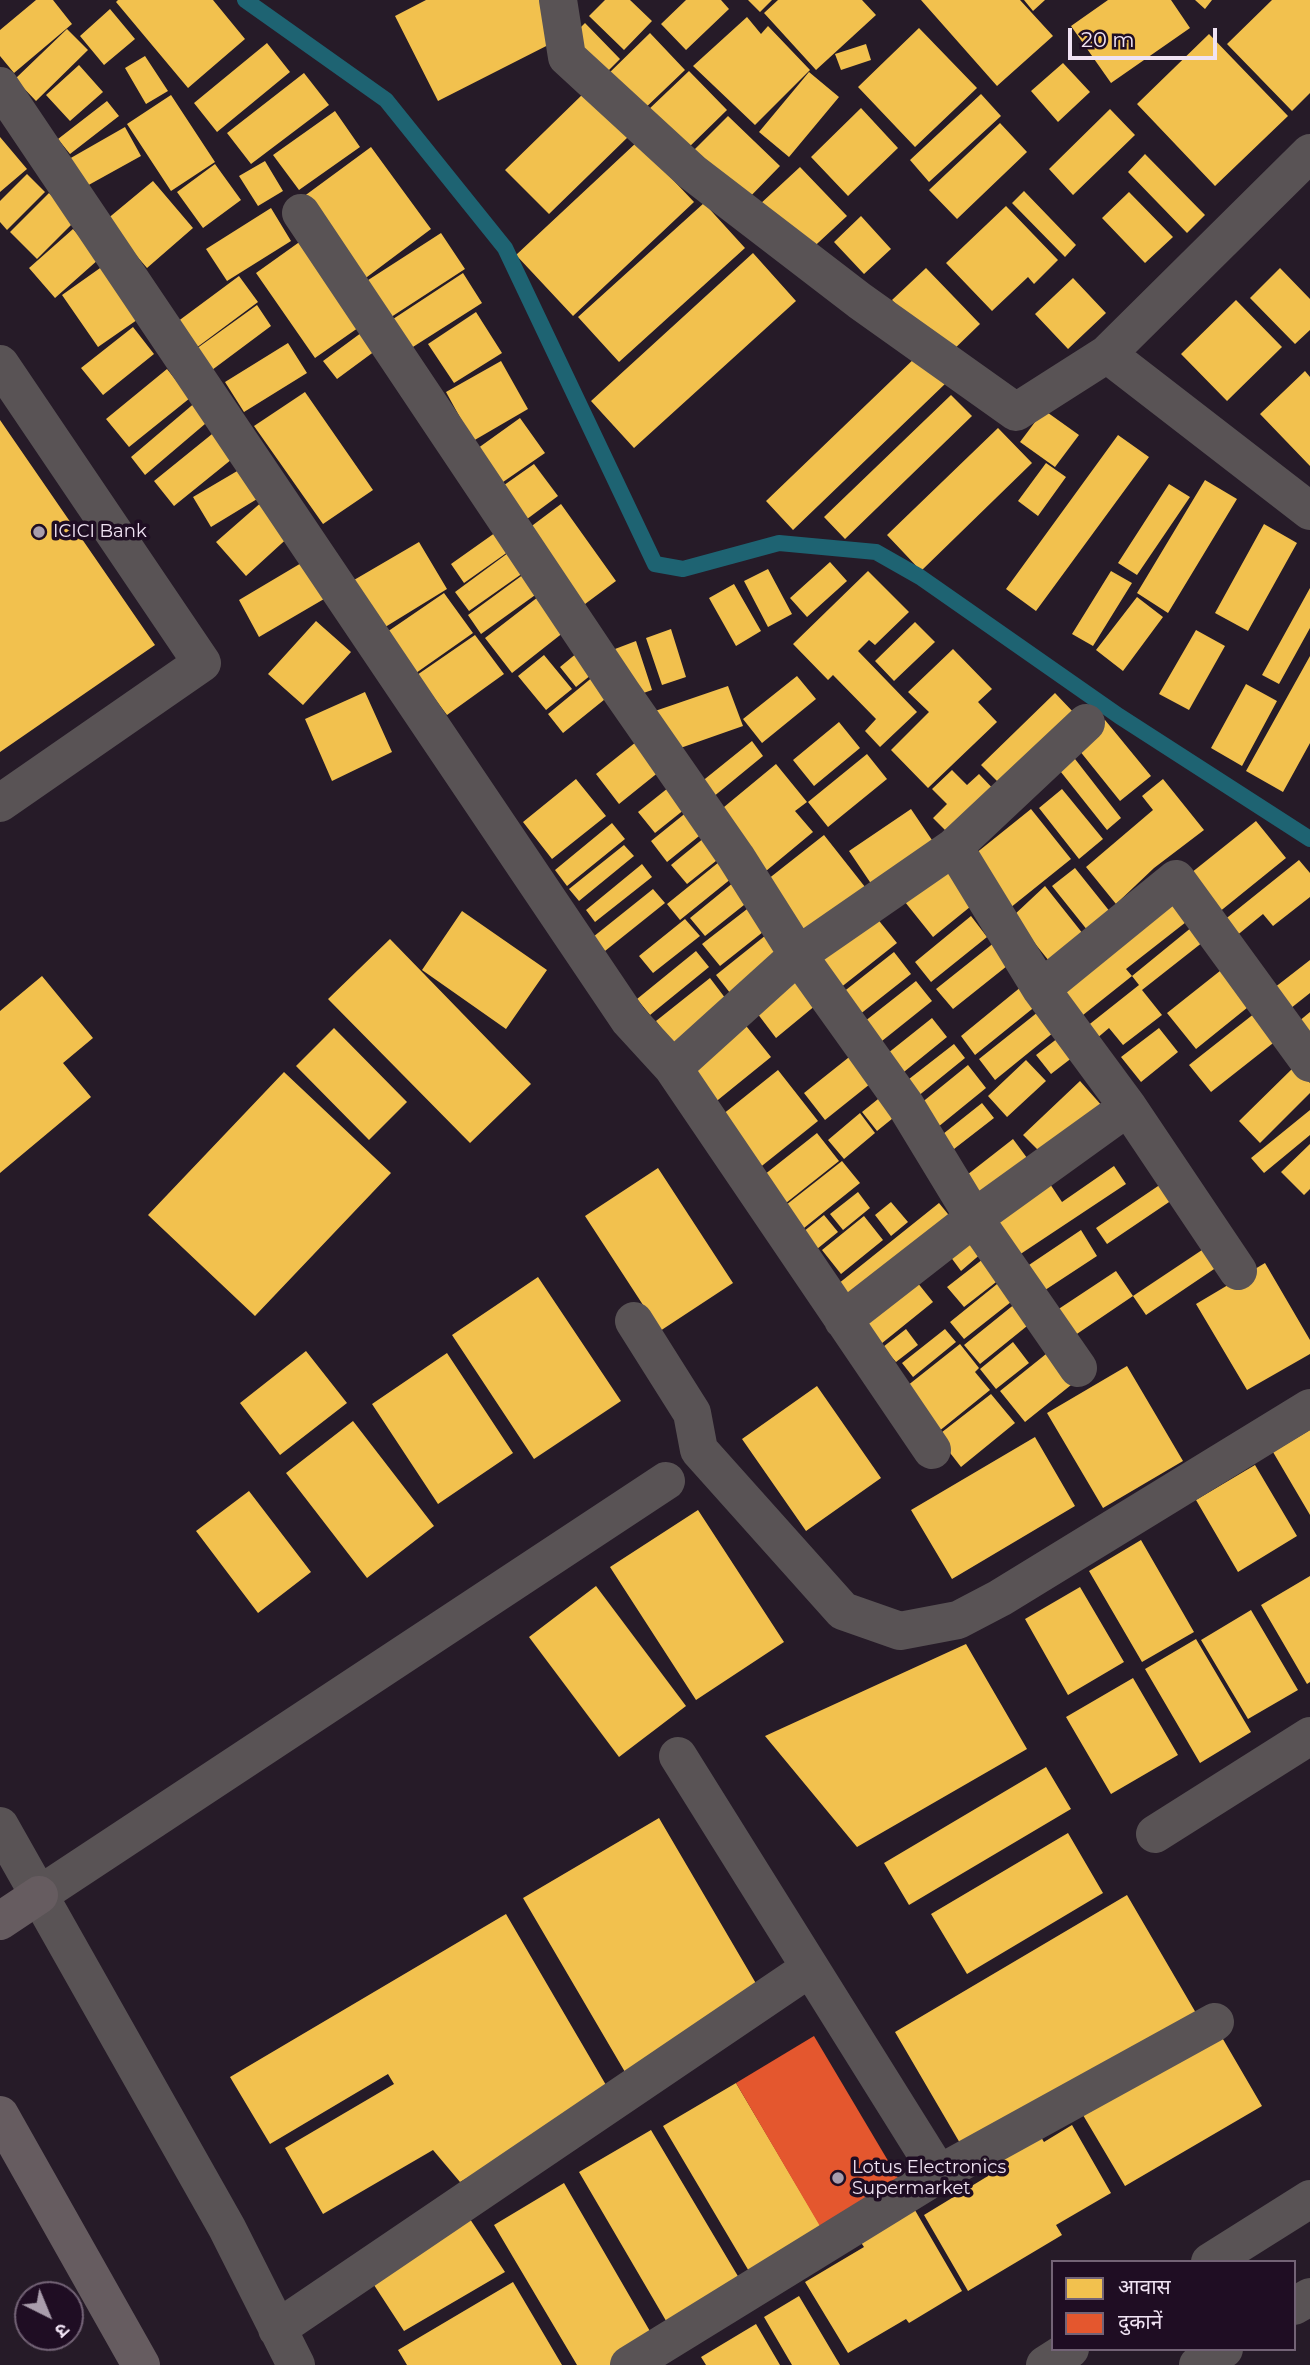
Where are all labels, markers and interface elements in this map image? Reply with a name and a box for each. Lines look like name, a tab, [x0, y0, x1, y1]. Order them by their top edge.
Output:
scale bar	[1072, 14, 1221, 58]
text: 20 m	[1081, 27, 1135, 52]
place label: ICICI Bank	[53, 521, 147, 543]
marker: ICICI Bank	[31, 524, 47, 540]
place label: Lotus Electronics Supermarket	[852, 2157, 1006, 2200]
marker: Lotus Electronics Supermarket	[830, 2170, 846, 2186]
legend	[1051, 2260, 1296, 2351]
text: आवास	[1118, 2274, 1171, 2299]
north arrow	[14, 2281, 84, 2351]
text: दुकानें	[1118, 2309, 1162, 2334]
text: उ	[50, 2318, 74, 2342]

